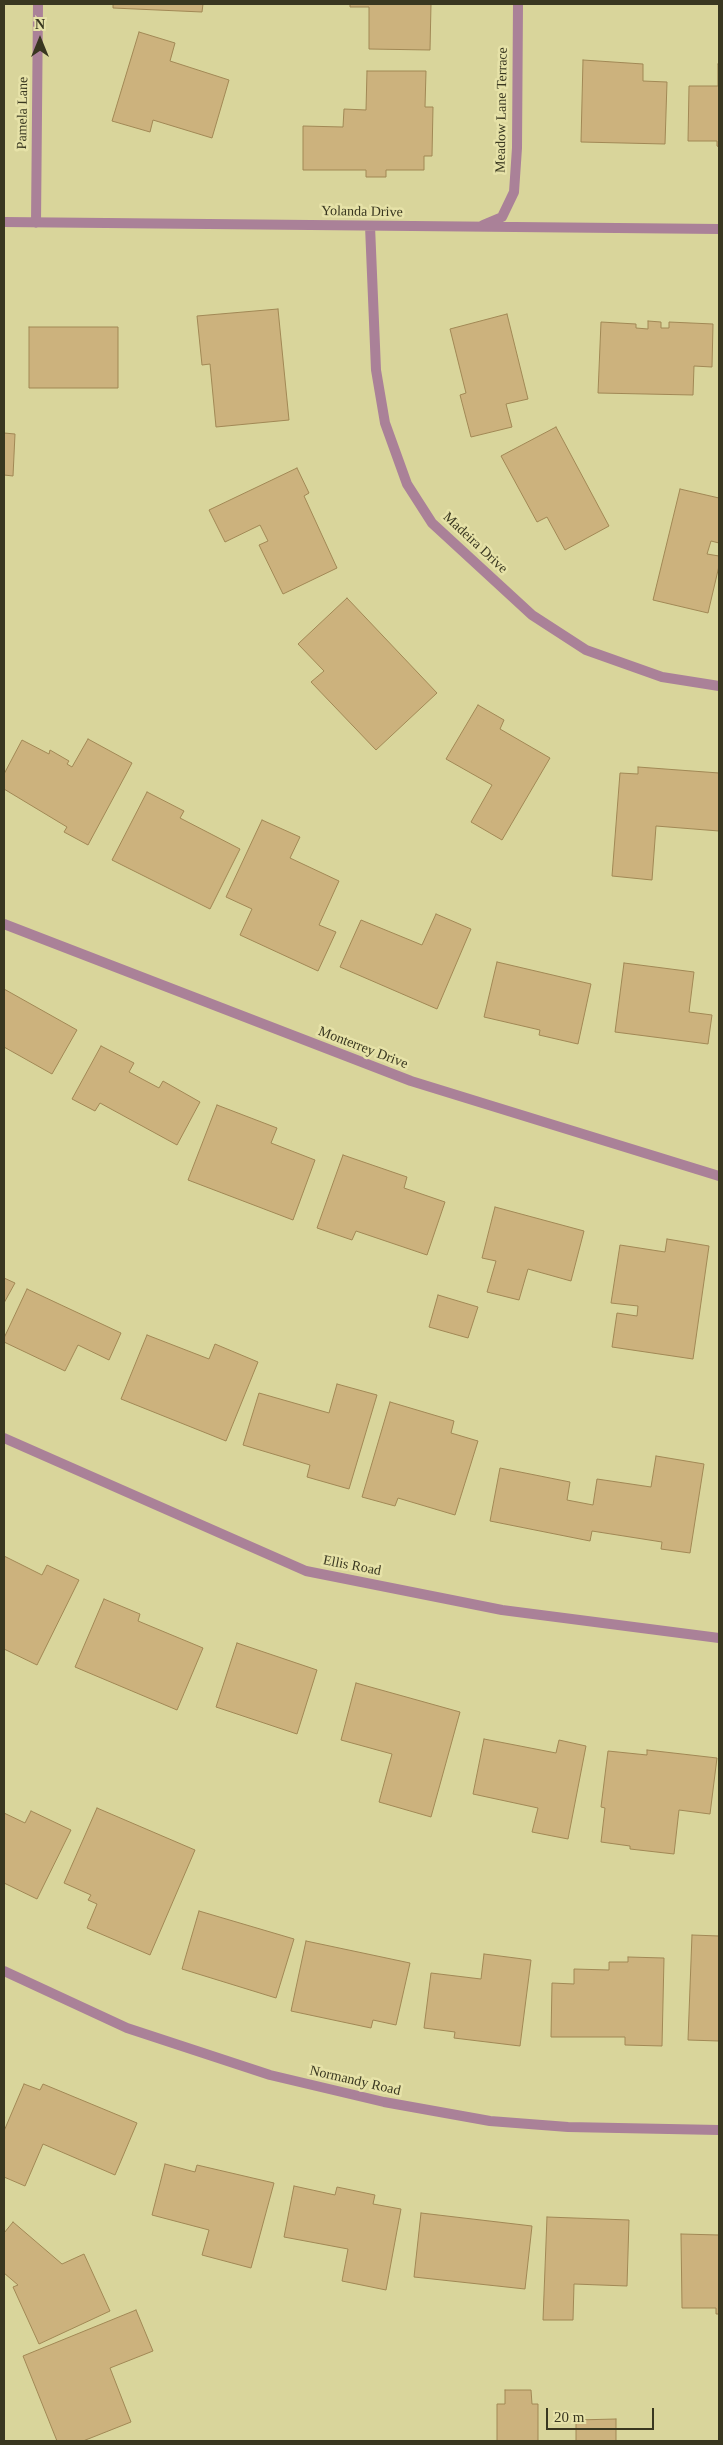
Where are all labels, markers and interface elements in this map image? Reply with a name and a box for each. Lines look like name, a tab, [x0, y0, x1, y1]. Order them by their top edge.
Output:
north arrow	[15, 15, 65, 65]
text: N	[35, 17, 45, 32]
street label: Meadow Lane Terrace	[493, 47, 511, 173]
street label: Pamela Lane	[14, 77, 32, 149]
street label: Yolanda Drive	[321, 203, 403, 221]
street label: Madeira Drive	[439, 509, 511, 577]
street label: Monterrey Drive	[316, 1023, 410, 1073]
street label: Ellis Road	[322, 1552, 382, 1580]
street label: Normandy Road	[308, 2062, 402, 2100]
scale bar	[548, 2398, 656, 2430]
text: 20 m	[554, 2409, 584, 2425]

